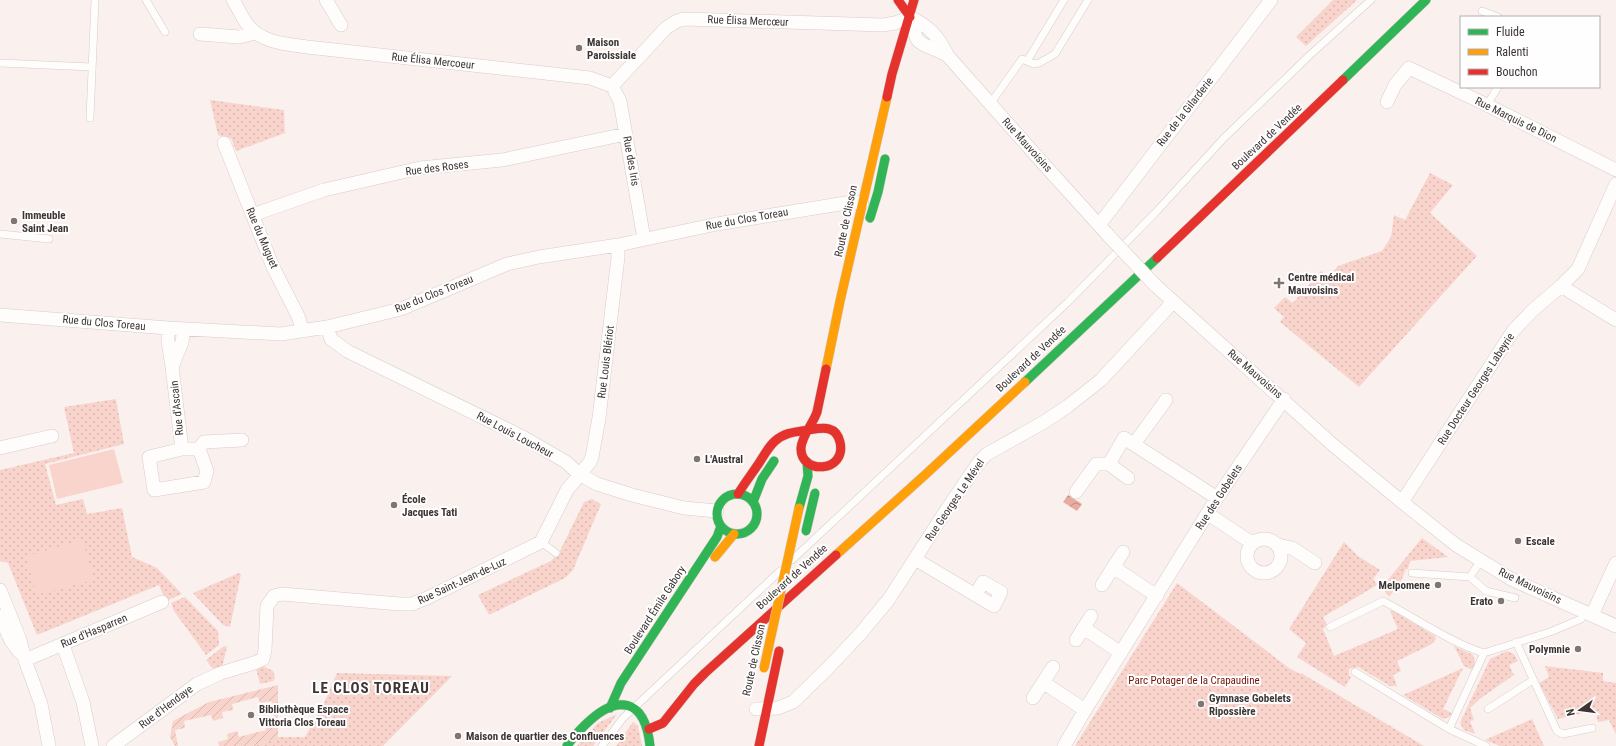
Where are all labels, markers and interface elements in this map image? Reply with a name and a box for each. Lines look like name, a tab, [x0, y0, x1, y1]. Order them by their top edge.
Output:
street label: Rue Élisa Mercœur	[707, 13, 789, 29]
legend	[1460, 16, 1600, 88]
text: Fluide	[1496, 25, 1525, 39]
place label: Maison Paroissiale	[587, 36, 636, 62]
marker: Maison Paroissiale	[574, 43, 584, 53]
text: Ralenti	[1496, 45, 1529, 59]
street label: Rue Élisa Mercoeur	[391, 50, 476, 72]
text: Bouchon	[1496, 65, 1538, 79]
street label: Rue de la Gilarderie	[1154, 75, 1216, 149]
street label: Rue Marquis de Dion	[1473, 95, 1559, 145]
street label: Boulevard de Vendée	[1229, 101, 1305, 173]
street label: Rue Mauvoisins	[999, 115, 1055, 175]
street label: Rue des Iris	[620, 135, 642, 187]
street label: Rue des Roses	[405, 158, 469, 178]
street label: Route de Clisson	[832, 184, 860, 258]
street label: Rue du Clos Toreau	[705, 205, 789, 233]
street label: Rue du Muguet	[243, 206, 281, 270]
place label: Immeuble Saint Jean	[22, 209, 68, 235]
marker: Immeuble Saint Jean	[9, 216, 19, 226]
place label: Centre médical Mauvoisins	[1288, 271, 1355, 297]
street label: Rue du Clos Toreau	[393, 272, 475, 316]
marker: Centre médical Mauvoisins	[1273, 277, 1285, 289]
street label: Rue du Clos Toreau	[62, 313, 146, 333]
street label: Boulevard de Vendée	[993, 323, 1069, 395]
street label: Rue Louis Blériot	[595, 325, 617, 399]
street label: Rue Docteur Georges Labeyrie	[1435, 331, 1517, 447]
street label: Rue Mauvoisins	[1225, 347, 1285, 401]
street label: Rue d'Ascain	[168, 380, 186, 436]
street label: Rue Louis Loucheur	[474, 409, 556, 461]
place label: L'Austral	[705, 453, 743, 466]
marker: L'Austral	[692, 454, 702, 464]
street label: Rue Georges Le Mével	[923, 457, 987, 543]
street label: Rue des Gobelets	[1193, 462, 1245, 532]
place label: École Jacques Tati	[402, 493, 458, 519]
marker: École Jacques Tati	[389, 500, 399, 510]
place label: Escale	[1526, 535, 1555, 548]
marker: Escale	[1513, 536, 1523, 546]
street label: Boulevard de Vendée	[754, 542, 830, 612]
street label: Rue Saint-Jean-de-Luz	[416, 555, 508, 607]
street label: Boulevard Émile Gabory	[622, 563, 689, 657]
street label: Rue Mauvoisins	[1496, 565, 1564, 607]
place label: Melpomene	[1379, 579, 1430, 592]
marker: Melpomene	[1433, 580, 1443, 590]
place label: Erato	[1470, 595, 1494, 608]
marker: Erato	[1496, 596, 1506, 606]
street label: Rue d'Hasparren	[59, 611, 129, 651]
street label: Route de Clisson	[740, 623, 768, 697]
place label: Polymnie	[1529, 643, 1570, 656]
marker: Polymnie	[1573, 644, 1583, 654]
park label: Parc Potager de la Crapaudine	[1128, 674, 1260, 687]
district label: LE CLOS TOREAU	[312, 679, 430, 697]
street label: Rue d'Hendaye	[137, 683, 195, 731]
north arrow	[1560, 690, 1600, 730]
place label: Gymnase Gobelets Ripossière	[1209, 692, 1291, 718]
marker: Gymnase Gobelets Ripossière	[1196, 699, 1206, 709]
place label: Bibliothèque Espace Vittoria Clos Toreau	[259, 703, 348, 729]
text: N	[1564, 707, 1578, 717]
marker: Bibliothèque Espace Vittoria Clos Toreau	[246, 710, 256, 720]
place label: Maison de quartier des Confluences	[466, 730, 624, 743]
marker: Maison de quartier des Confluences	[453, 731, 463, 741]

